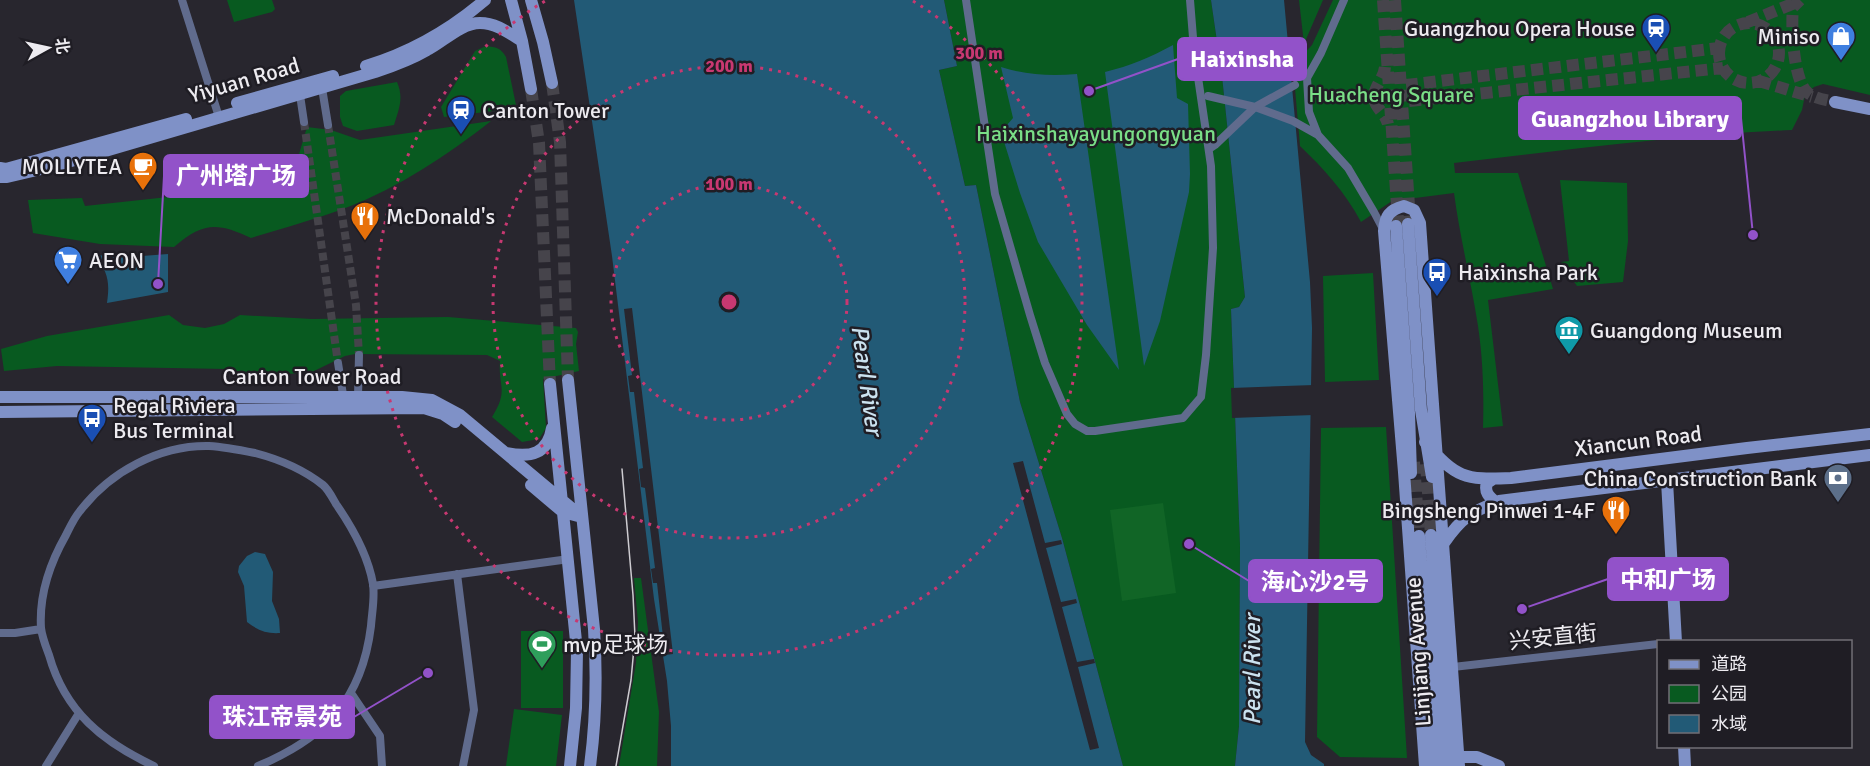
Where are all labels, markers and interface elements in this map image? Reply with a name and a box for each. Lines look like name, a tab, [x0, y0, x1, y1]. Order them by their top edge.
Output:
station icon: Guangzhou Opera House	[1640, 12, 1672, 54]
place label: Guangzhou Opera House	[1404, 15, 1635, 42]
north arrow	[18, 18, 78, 78]
shop icon: Miniso	[1825, 20, 1857, 62]
place label: Miniso	[1757, 23, 1820, 50]
text: 北	[51, 37, 73, 55]
callout: Haixinsha	[1178, 38, 1306, 80]
text: 300 m	[955, 42, 1003, 64]
text: Haixinsha	[1190, 44, 1294, 74]
street label: Yiyuan Road	[185, 51, 303, 109]
text: 200 m	[705, 55, 753, 77]
park label: Huacheng Square	[1308, 81, 1474, 108]
station icon: Canton Tower	[445, 94, 477, 136]
place label: Canton Tower	[482, 97, 609, 124]
callout: Guangzhou Library	[1519, 97, 1741, 139]
text: Guangzhou Library	[1531, 104, 1729, 134]
park label: Haixinshayayungongyuan	[976, 120, 1216, 147]
cafe icon: MOLLYTEA	[127, 150, 159, 192]
place label: MOLLYTEA	[21, 153, 123, 180]
callout: 广州塔广场	[164, 155, 308, 197]
text: 广州塔广场	[176, 161, 296, 191]
text: 100 m	[705, 173, 753, 195]
restaurant icon: McDonald's	[349, 200, 381, 242]
place label: McDonald's	[386, 203, 495, 230]
supermarket icon: AEON	[52, 244, 84, 286]
place label: AEON	[89, 247, 144, 274]
bus stop icon: Haixinsha Park	[1421, 256, 1453, 298]
place label: Haixinsha Park	[1458, 259, 1598, 286]
centre of rings	[719, 292, 739, 312]
museum icon: Guangdong Museum	[1553, 314, 1585, 356]
place label: Guangdong Museum	[1590, 317, 1783, 344]
water label: Pearl River	[844, 323, 890, 440]
street label: Canton Tower Road	[223, 363, 401, 390]
place label: Regal Riviera Bus Terminal	[113, 392, 236, 444]
bus stop icon: Regal Riviera Bus Terminal	[76, 402, 108, 444]
street label: Xiancun Road	[1573, 420, 1703, 462]
bank icon: China Construction Bank	[1822, 462, 1854, 504]
place label: China Construction Bank	[1584, 465, 1817, 492]
restaurant icon: Bingsheng Pinwei 1-4F	[1600, 494, 1632, 536]
place label: Bingsheng Pinwei 1-4F	[1381, 497, 1595, 524]
callout: 中和广场	[1608, 558, 1728, 600]
callout: 海心沙2号	[1249, 560, 1382, 602]
text: 中和广场	[1620, 565, 1716, 595]
text: 海心沙2号	[1261, 567, 1369, 597]
street label: Linjiang Avenue	[1399, 576, 1437, 728]
water label: Pearl River	[1237, 612, 1267, 725]
street label: 兴安直街	[1508, 619, 1598, 655]
sports icon: mvp足球场	[526, 628, 558, 670]
place label: mvp足球场	[563, 631, 668, 658]
legend	[1657, 640, 1852, 748]
text: 道路	[1711, 653, 1747, 675]
text: 公园	[1711, 683, 1747, 705]
callout: 珠江帝景苑	[210, 696, 354, 738]
text: 珠江帝景苑	[222, 702, 342, 732]
text: 水域	[1711, 713, 1747, 735]

